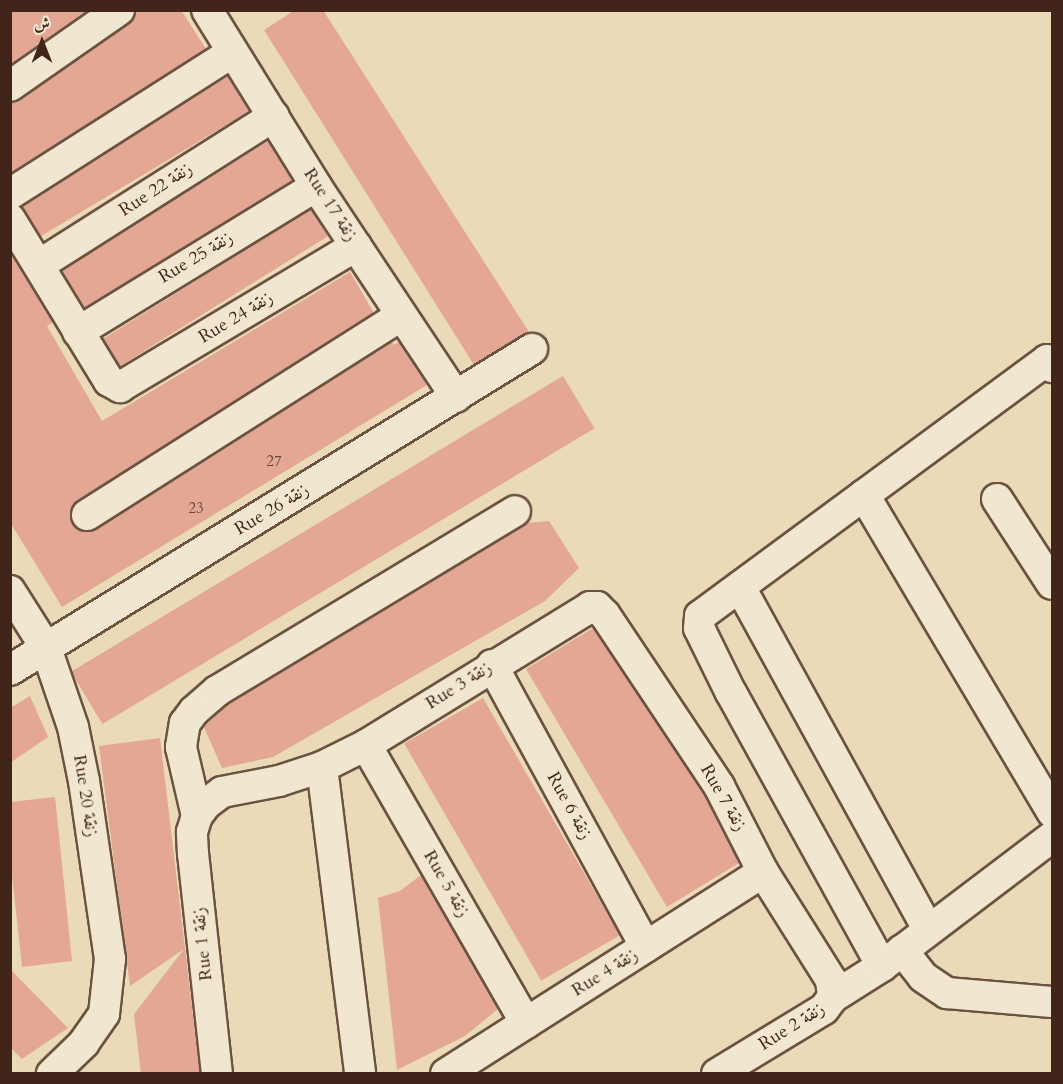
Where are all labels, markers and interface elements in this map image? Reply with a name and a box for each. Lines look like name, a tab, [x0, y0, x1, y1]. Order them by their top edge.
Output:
north arrow	[12, 12, 72, 72]
text: ش	[34, 13, 50, 35]
street label: Rue 22 زنقة	[115, 158, 197, 222]
street label: Rue 17 زنقة	[298, 164, 362, 246]
street label: Rue 25 زنقة	[155, 227, 237, 289]
street label: Rue 24 زنقة	[195, 287, 277, 349]
house number: 27	[266, 453, 282, 471]
street label: Rue 26 زنقة	[231, 479, 313, 541]
house number: 23	[188, 500, 204, 518]
street label: Rue 3 زنقة	[422, 657, 496, 715]
street label: Rue 20 زنقة	[68, 753, 102, 839]
street label: Rue 7 زنقة	[695, 761, 751, 835]
street label: Rue 6 زنقة	[542, 769, 596, 843]
street label: Rue 5 زنقة	[418, 847, 474, 921]
street label: Rue 1 زنقة	[188, 906, 218, 982]
street label: Rue 4 زنقة	[568, 944, 642, 1002]
street label: Rue 2 زنقة	[755, 998, 829, 1056]

